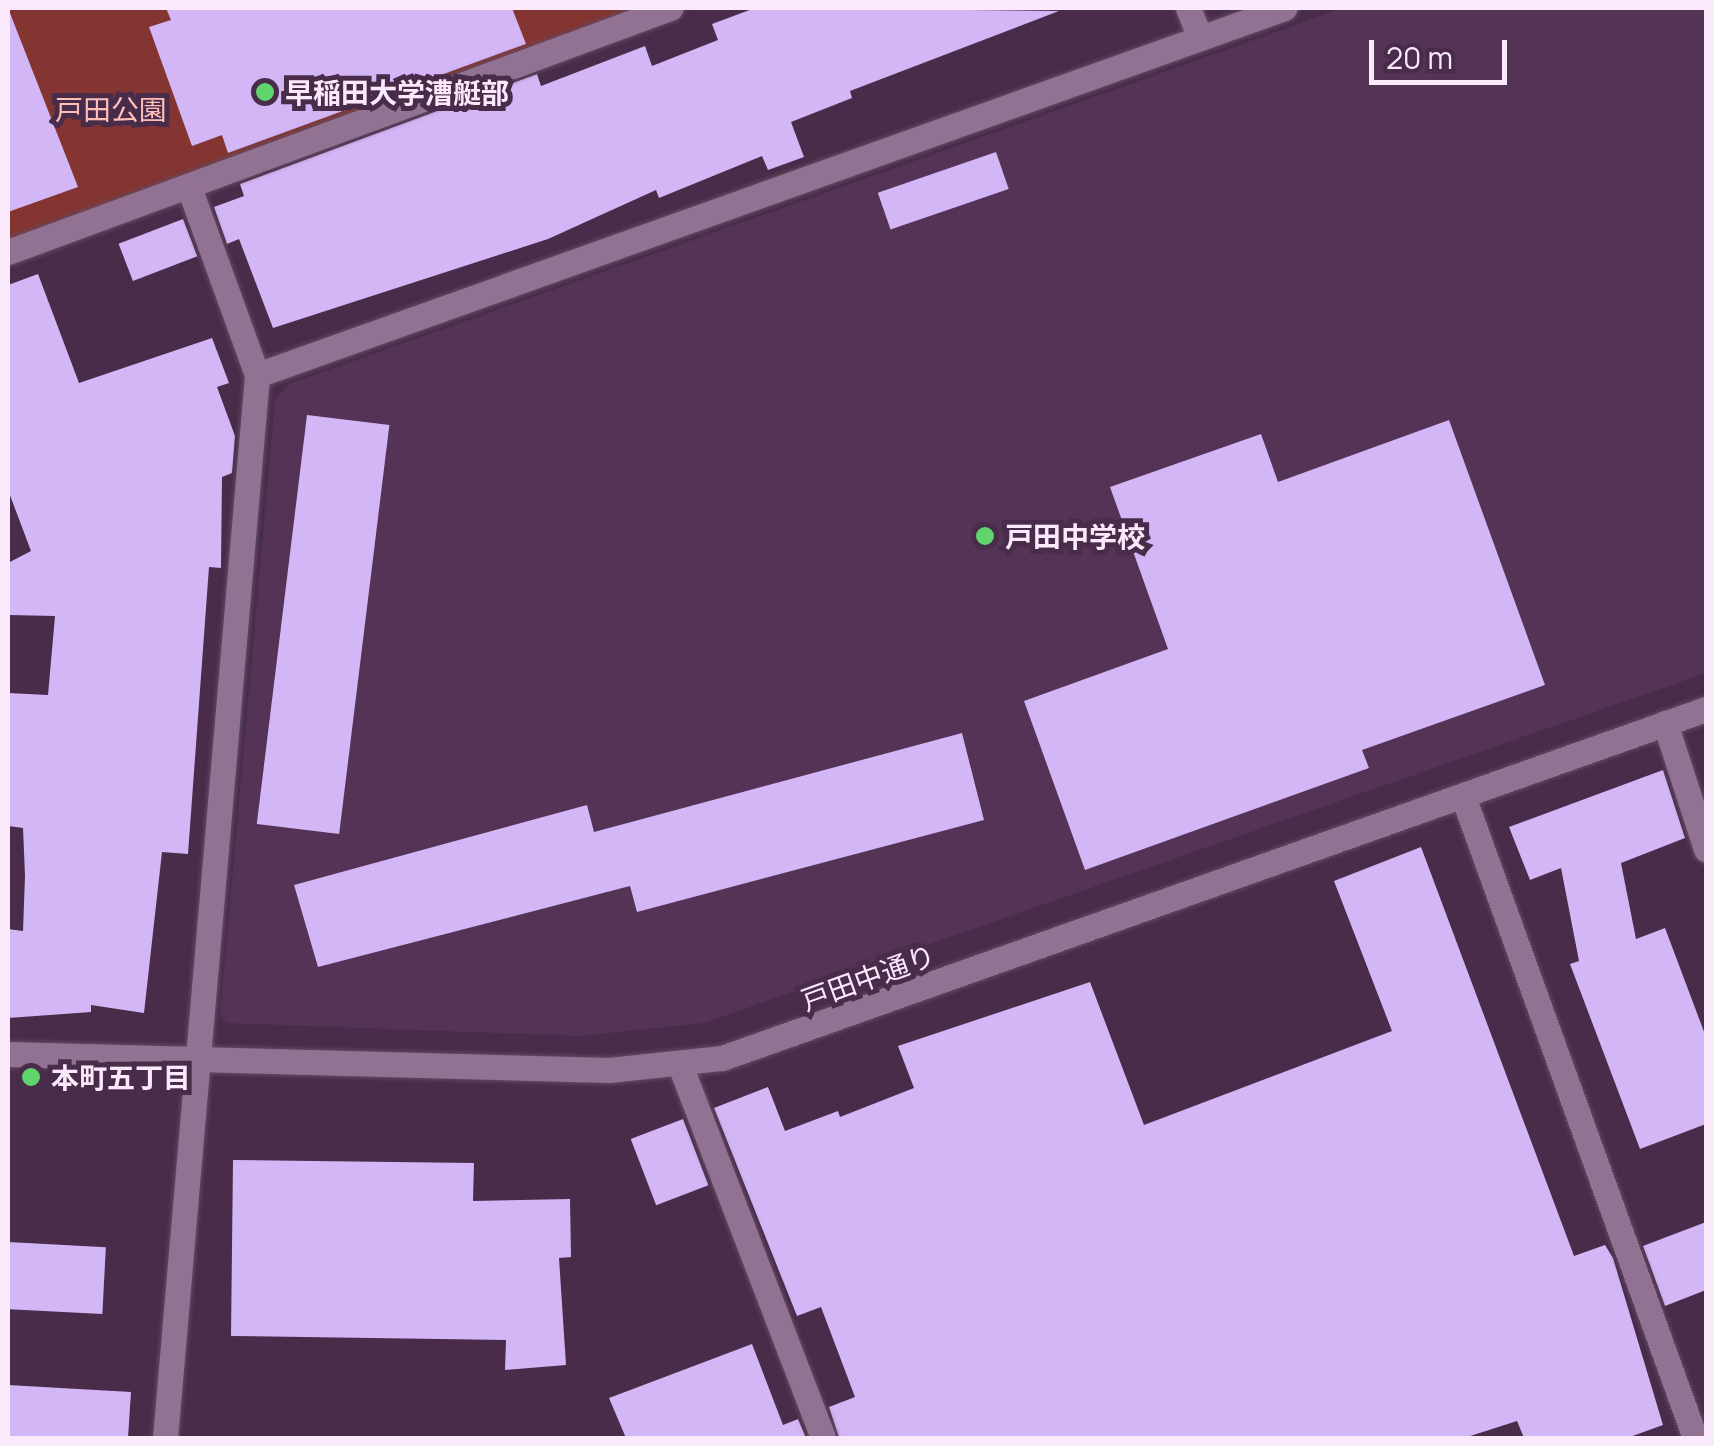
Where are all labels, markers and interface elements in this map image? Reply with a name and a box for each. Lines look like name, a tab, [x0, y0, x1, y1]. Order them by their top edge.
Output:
scale bar	[1374, 20, 1512, 82]
text: 20 m	[1386, 37, 1453, 78]
place label: 早稲田大学漕艇部	[285, 75, 509, 109]
marker: 早稲田大学漕艇部	[254, 81, 276, 103]
park label: 戸田公園	[55, 92, 167, 126]
place label: 戸田中学校	[1005, 519, 1145, 553]
marker: 戸田中学校	[974, 525, 996, 547]
street label: 戸田中通り	[796, 937, 940, 1017]
place label: 本町五丁目	[51, 1060, 191, 1094]
marker: 本町五丁目	[20, 1066, 42, 1088]

